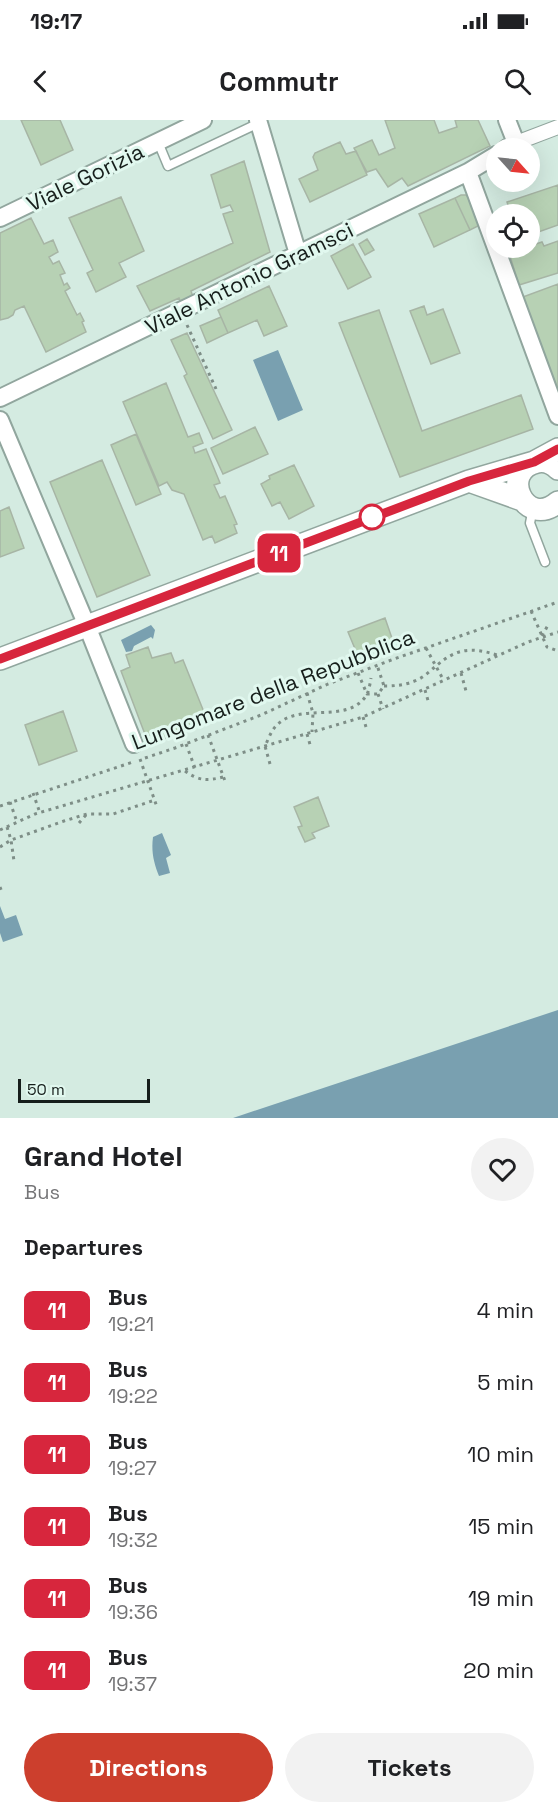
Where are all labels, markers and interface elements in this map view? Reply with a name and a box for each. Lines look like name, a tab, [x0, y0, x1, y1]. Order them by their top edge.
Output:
text: 19:17	[30, 7, 82, 35]
text: Commutr	[219, 64, 339, 99]
icon: back	[24, 65, 57, 98]
icon: search	[501, 65, 534, 98]
street label: Viale Gorizia	[22, 136, 149, 217]
north arrow	[486, 138, 540, 192]
map controls	[486, 138, 540, 258]
button: locate	[486, 204, 540, 258]
street label: Viale Antonio Gramsci	[140, 215, 358, 341]
unlabelled marker	[359, 504, 385, 530]
line badge: 11	[252, 534, 306, 572]
text: 11	[270, 540, 288, 567]
street label: Lungomare della Repubblica	[128, 622, 419, 756]
scale bar	[18, 1076, 150, 1103]
text: 50 m	[27, 1079, 65, 1100]
text: Grand Hotel	[24, 1138, 183, 1174]
button: heart	[471, 1138, 534, 1201]
text: Bus	[24, 1179, 60, 1205]
text: Departures	[24, 1233, 143, 1261]
text: Bus	[108, 1283, 148, 1311]
text: 4 min	[477, 1296, 534, 1324]
text: 11	[48, 1297, 66, 1324]
text: 19:21	[108, 1311, 154, 1337]
text: Bus	[108, 1355, 148, 1383]
text: 5 min	[477, 1368, 534, 1396]
text: 11	[48, 1369, 66, 1396]
text: 19:22	[108, 1383, 158, 1409]
text: Bus	[108, 1427, 148, 1455]
text: 10 min	[467, 1440, 534, 1468]
text: 11	[48, 1441, 66, 1468]
text: 19:27	[108, 1455, 157, 1481]
text: Bus	[108, 1499, 148, 1527]
text: 15 min	[468, 1512, 534, 1540]
text: 11	[48, 1513, 66, 1540]
text: 19:32	[108, 1527, 158, 1553]
text: Bus	[108, 1571, 148, 1599]
text: 19 min	[468, 1584, 534, 1612]
text: 11	[48, 1585, 66, 1612]
text: 19:36	[108, 1599, 158, 1625]
text: Bus	[108, 1643, 148, 1671]
text: 20 min	[463, 1656, 534, 1684]
text: 11	[48, 1657, 66, 1684]
text: 19:37	[108, 1671, 157, 1697]
button: Directions	[24, 1733, 273, 1802]
button: Tickets	[285, 1733, 534, 1802]

